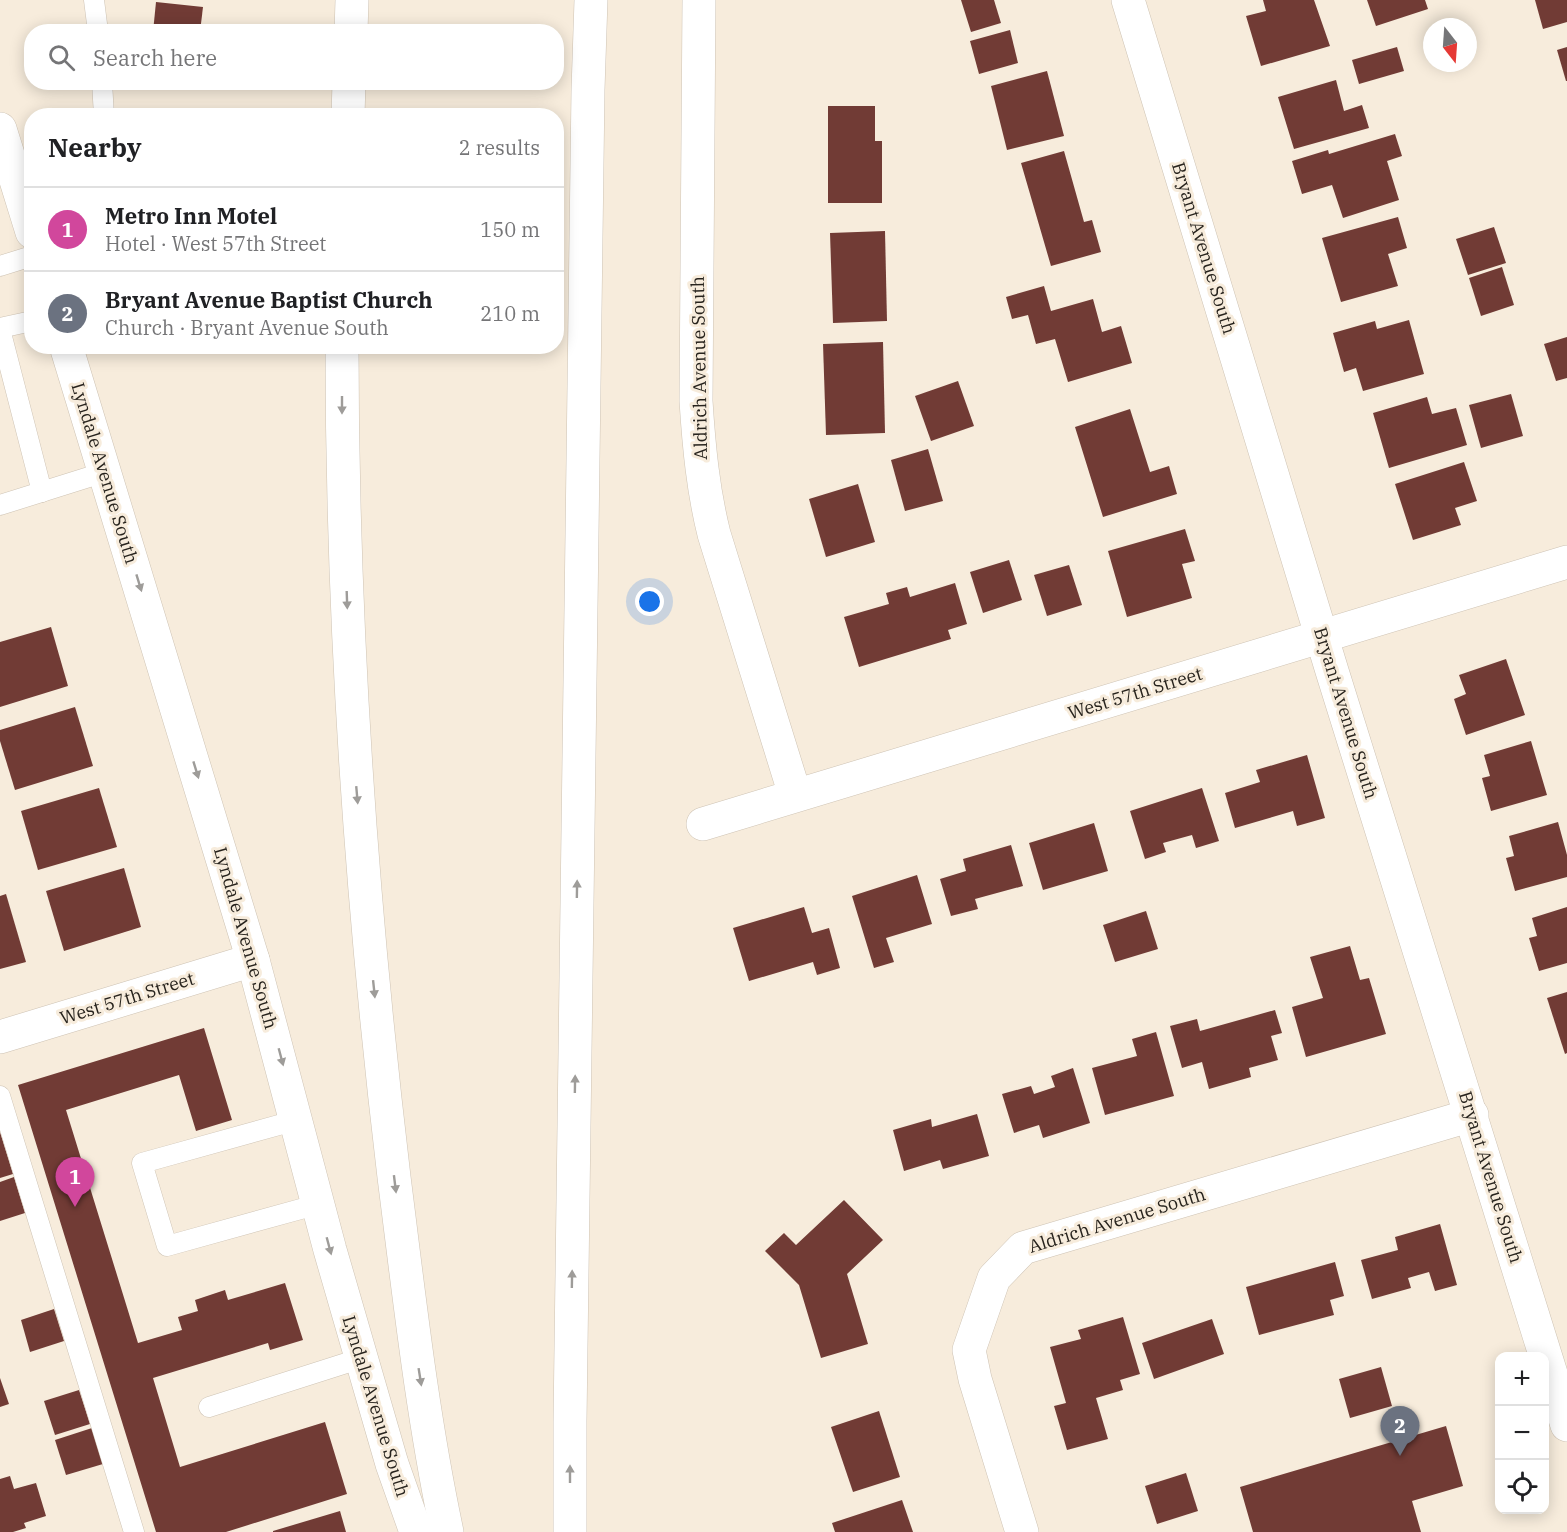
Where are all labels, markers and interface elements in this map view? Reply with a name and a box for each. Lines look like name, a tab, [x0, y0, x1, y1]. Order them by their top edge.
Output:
north arrow	[1423, 18, 1477, 72]
search box	[24, 24, 564, 90]
icon: search	[45, 41, 78, 74]
text: Search here	[93, 43, 217, 72]
text: Nearby	[48, 130, 142, 164]
text: 2 results	[459, 134, 540, 161]
street label: Bryant Avenue South	[1167, 159, 1241, 337]
text: Metro Inn Motel	[105, 201, 277, 230]
text: 1	[62, 216, 74, 243]
text: 150 m	[480, 216, 540, 243]
text: Hotel · West 57th Street	[105, 230, 326, 257]
street label: Aldrich Avenue South	[686, 276, 712, 460]
text: Bryant Avenue Baptist Church	[105, 285, 432, 314]
text: 2	[62, 300, 74, 327]
text: 210 m	[480, 300, 540, 327]
text: Church · Bryant Avenue South	[105, 314, 389, 341]
street label: Lyndale Avenue South	[66, 380, 144, 566]
one-way arrow	[337, 395, 347, 414]
one-way arrow	[135, 574, 144, 592]
your location	[635, 587, 664, 616]
one-way arrow	[343, 590, 352, 609]
street label: Bryant Avenue South	[1309, 624, 1383, 802]
street label: West 57th Street	[1065, 662, 1205, 724]
one-way arrow	[191, 761, 201, 779]
one-way arrow	[352, 785, 362, 804]
street label: Lyndale Avenue South	[209, 844, 283, 1032]
one-way arrow	[573, 879, 582, 898]
street label: West 57th Street	[57, 967, 197, 1029]
one-way arrow	[369, 979, 379, 998]
one-way arrow	[276, 1048, 286, 1067]
one-way arrow	[570, 1074, 579, 1093]
street label: Bryant Avenue South	[1454, 1088, 1528, 1266]
pin: 1	[56, 1158, 94, 1207]
one-way arrow	[390, 1174, 400, 1193]
street label: Aldrich Avenue South	[1026, 1182, 1208, 1258]
one-way arrow	[325, 1237, 335, 1255]
one-way arrow	[567, 1269, 577, 1288]
street label: Lyndale Avenue South	[337, 1313, 415, 1499]
map controls	[1495, 1352, 1549, 1514]
button: +	[1495, 1352, 1549, 1406]
one-way arrow	[415, 1368, 424, 1387]
pin: 2	[1380, 1406, 1420, 1456]
button: −	[1495, 1406, 1549, 1460]
button: locate	[1495, 1460, 1549, 1514]
one-way arrow	[565, 1464, 575, 1483]

